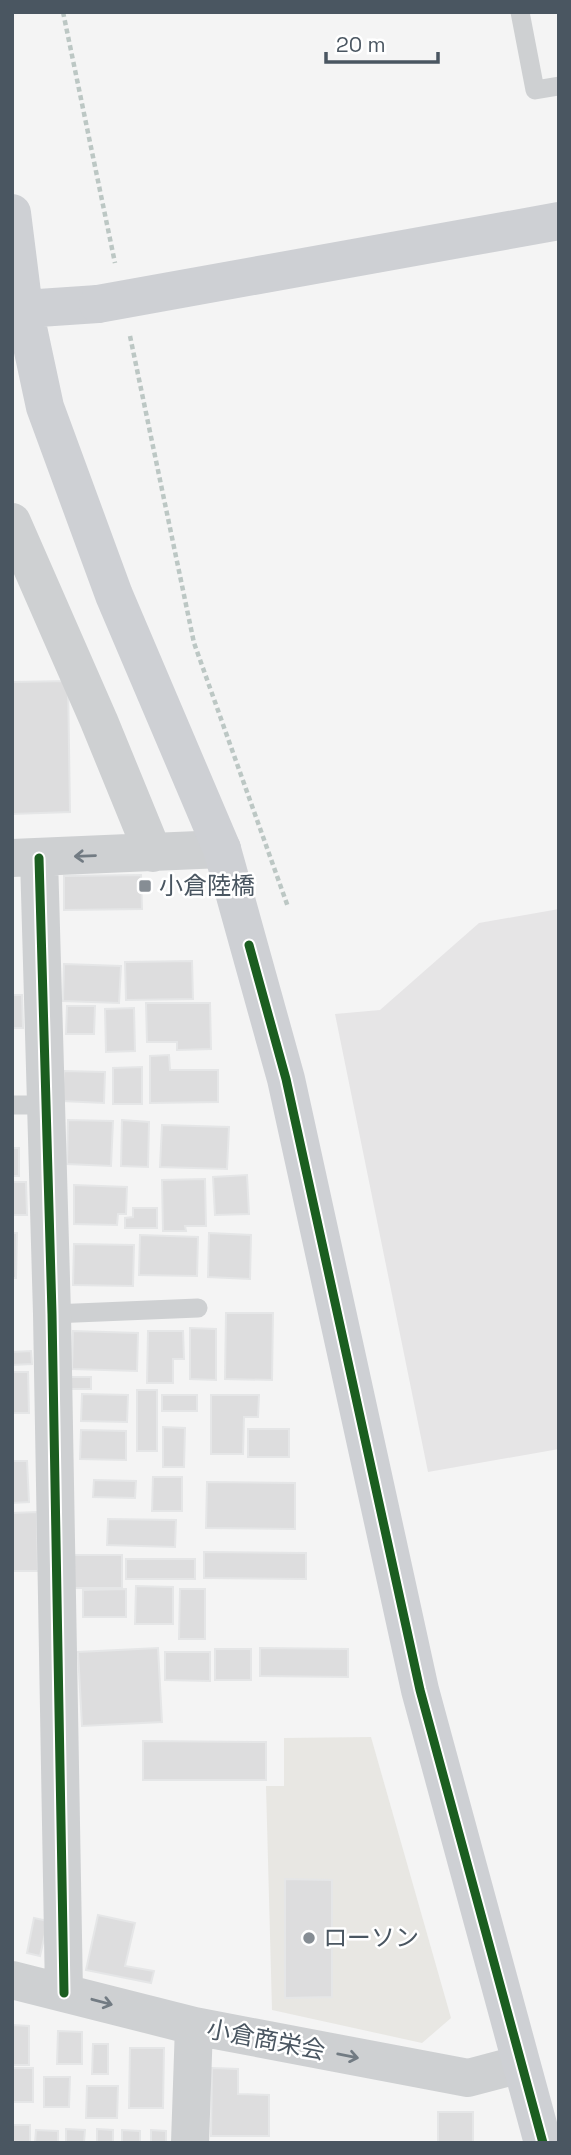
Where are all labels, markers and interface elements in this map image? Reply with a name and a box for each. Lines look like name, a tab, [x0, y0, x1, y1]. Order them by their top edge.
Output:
scale bar	[326, 21, 438, 65]
text: 20 m	[336, 31, 386, 58]
one-way arrow	[74, 849, 97, 862]
place label: 小倉陸橋	[159, 870, 255, 901]
marker: 小倉陸橋	[137, 878, 153, 894]
place label: ローソン	[323, 1922, 419, 1953]
marker: ローソン	[301, 1930, 317, 1946]
one-way arrow	[91, 1997, 113, 2010]
street label: 小倉商栄会	[204, 2013, 328, 2066]
one-way arrow	[337, 2049, 359, 2063]

